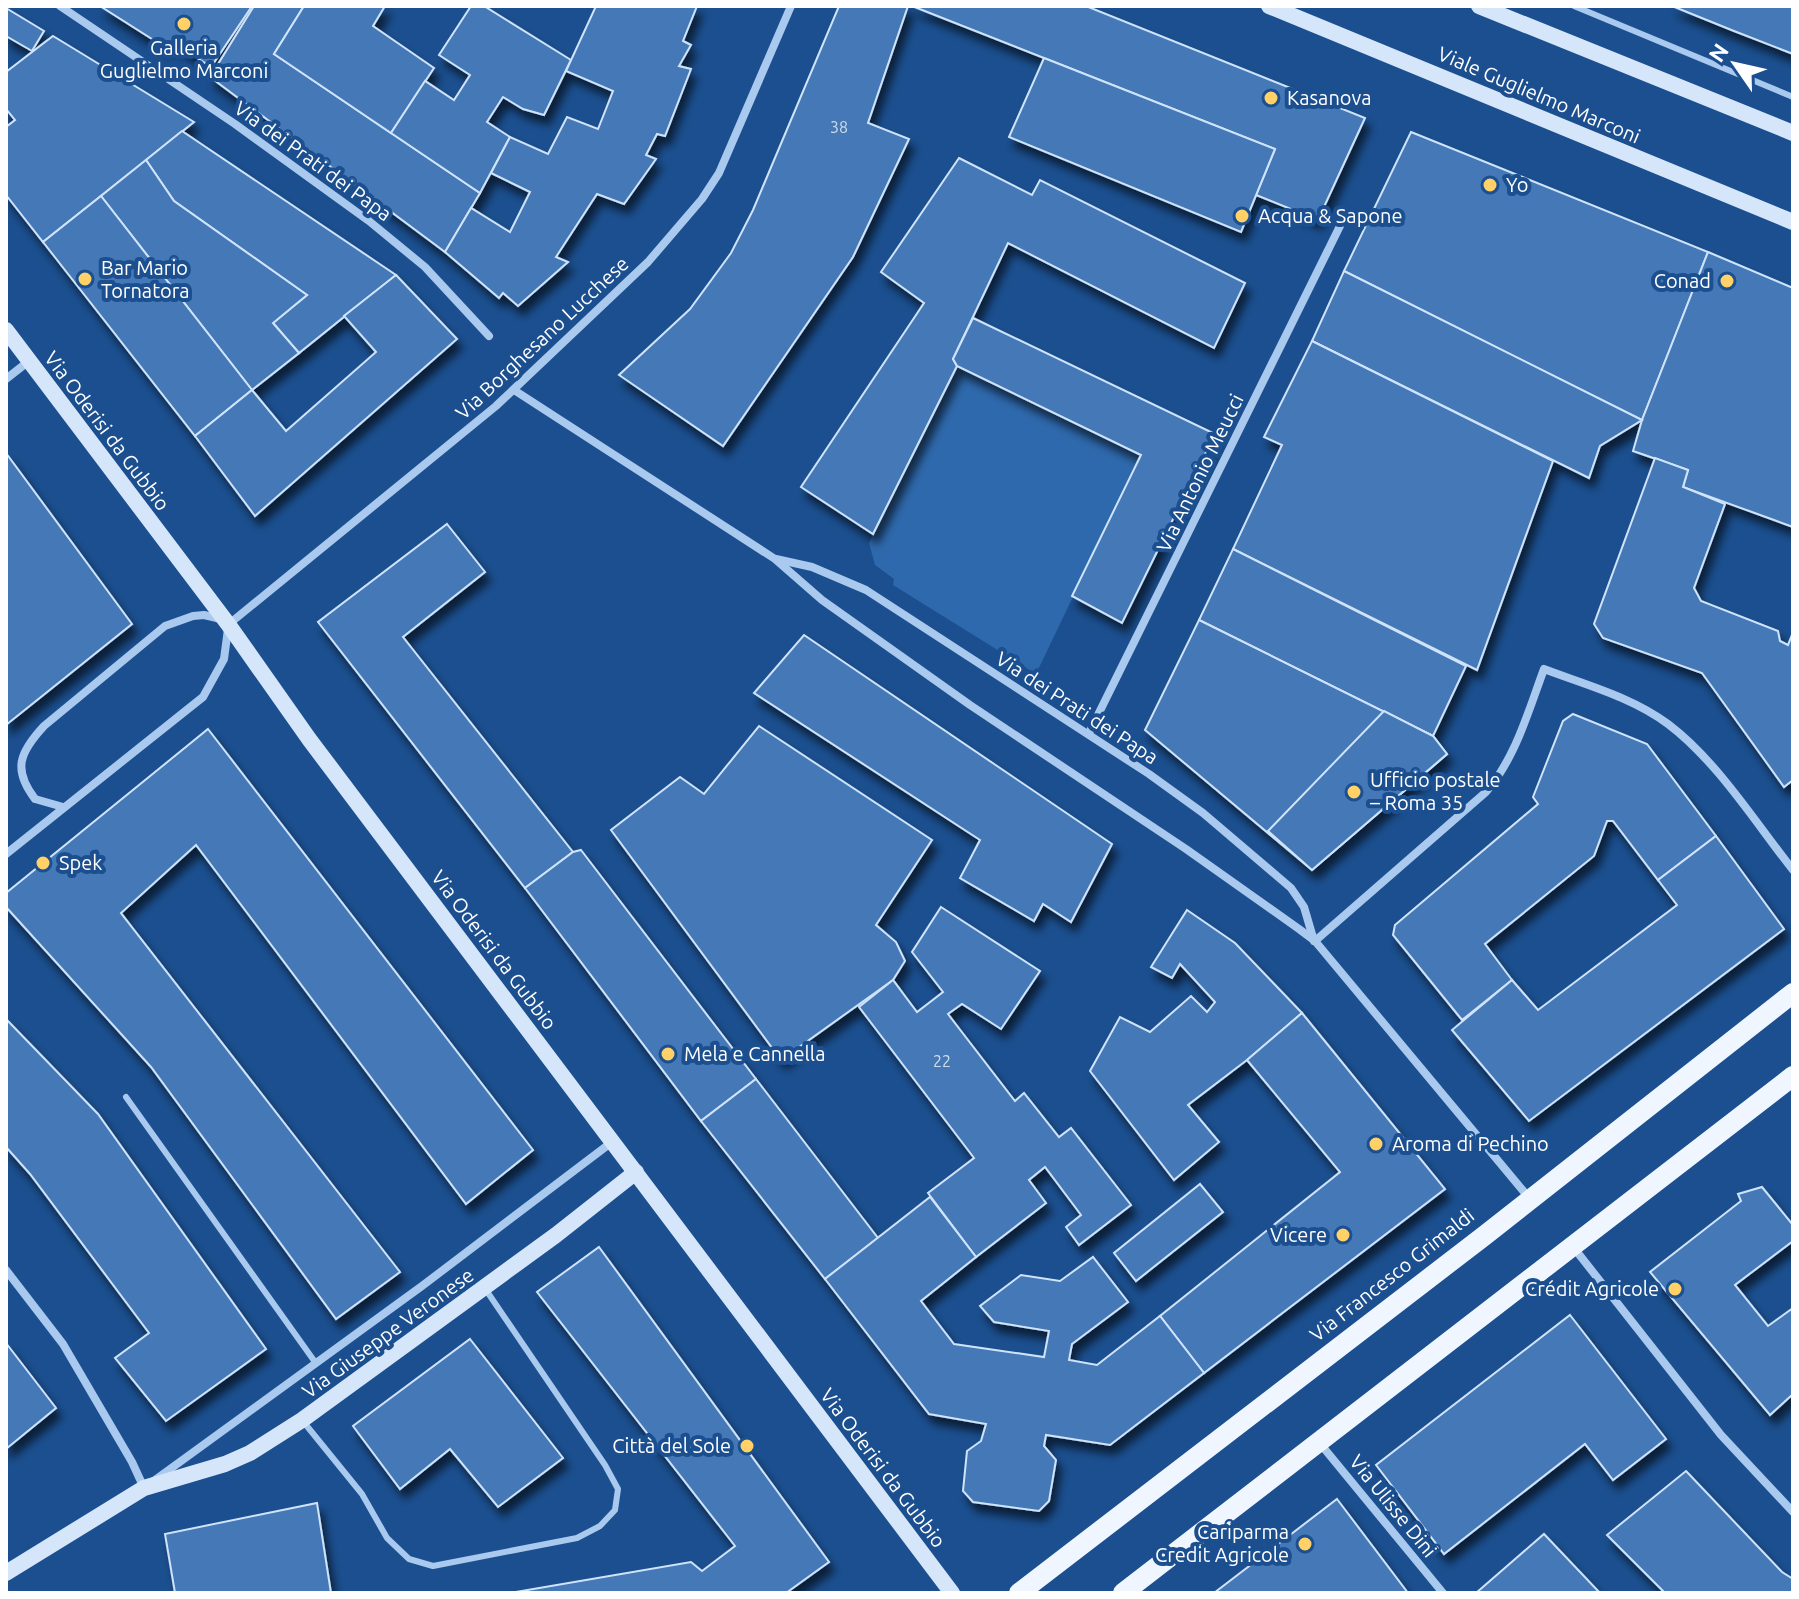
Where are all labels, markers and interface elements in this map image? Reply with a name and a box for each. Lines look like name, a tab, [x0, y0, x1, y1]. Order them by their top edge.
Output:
marker: Galleria Guglielmo Marconi	[175, 15, 193, 33]
north arrow	[1695, 24, 1775, 104]
place label: Galleria Guglielmo Marconi	[100, 36, 268, 82]
text: N	[1703, 39, 1733, 66]
street label: Viale Guglielmo Marconi	[1434, 41, 1644, 148]
place label: Kasanova	[1287, 86, 1372, 109]
marker: Kasanova	[1262, 89, 1280, 107]
street label: Via dei Prati dei Papa	[230, 96, 396, 225]
house number: 38	[830, 118, 848, 136]
place label: Yo	[1506, 173, 1528, 196]
marker: Yo	[1481, 176, 1499, 194]
place label: Acqua & Sapone	[1258, 204, 1403, 227]
marker: Acqua & Sapone	[1233, 207, 1251, 225]
street label: Via Borghesano Lucchese	[450, 251, 633, 424]
place label: Bar Mario Tornatora	[101, 256, 190, 302]
place label: Conad	[1654, 269, 1711, 292]
marker: Bar Mario Tornatora	[76, 270, 94, 288]
marker: Conad	[1718, 272, 1736, 290]
street label: Via Oderisi da Gubbio	[40, 347, 175, 515]
street label: Via Antonio Meucci	[1151, 390, 1248, 555]
street label: Via dei Prati dei Papa	[992, 647, 1163, 769]
place label: Ufficio postale – Roma 35	[1369, 768, 1501, 814]
marker: Ufficio postale – Roma 35	[1345, 783, 1363, 801]
place label: Spek	[59, 851, 102, 874]
marker: Spek	[34, 854, 52, 872]
street label: Via Oderisi da Gubbio	[427, 866, 562, 1034]
place label: Mela e Cannella	[684, 1042, 825, 1065]
marker: Mela e Cannella	[659, 1045, 677, 1063]
house number: 22	[933, 1052, 951, 1070]
place label: Aroma di Pechino	[1392, 1132, 1549, 1155]
marker: Aroma di Pechino	[1367, 1135, 1385, 1153]
street label: Via Francesco Grimaldi	[1305, 1203, 1478, 1346]
place label: Vicere	[1270, 1223, 1327, 1246]
marker: Vicere	[1334, 1226, 1352, 1244]
street label: Via Giuseppe Veronese	[298, 1263, 478, 1402]
place label: Crédit Agricole	[1525, 1277, 1659, 1300]
marker: Crédit Agricole	[1666, 1280, 1684, 1298]
street label: Via Oderisi da Gubbio	[816, 1384, 951, 1552]
place label: Città del Sole	[612, 1434, 731, 1457]
marker: Città del Sole	[738, 1437, 756, 1455]
street label: Via Ulisse Dini	[1345, 1450, 1442, 1562]
place label: Cariparma Credit Agricole	[1155, 1520, 1289, 1566]
marker: Cariparma Credit Agricole	[1296, 1535, 1314, 1553]

